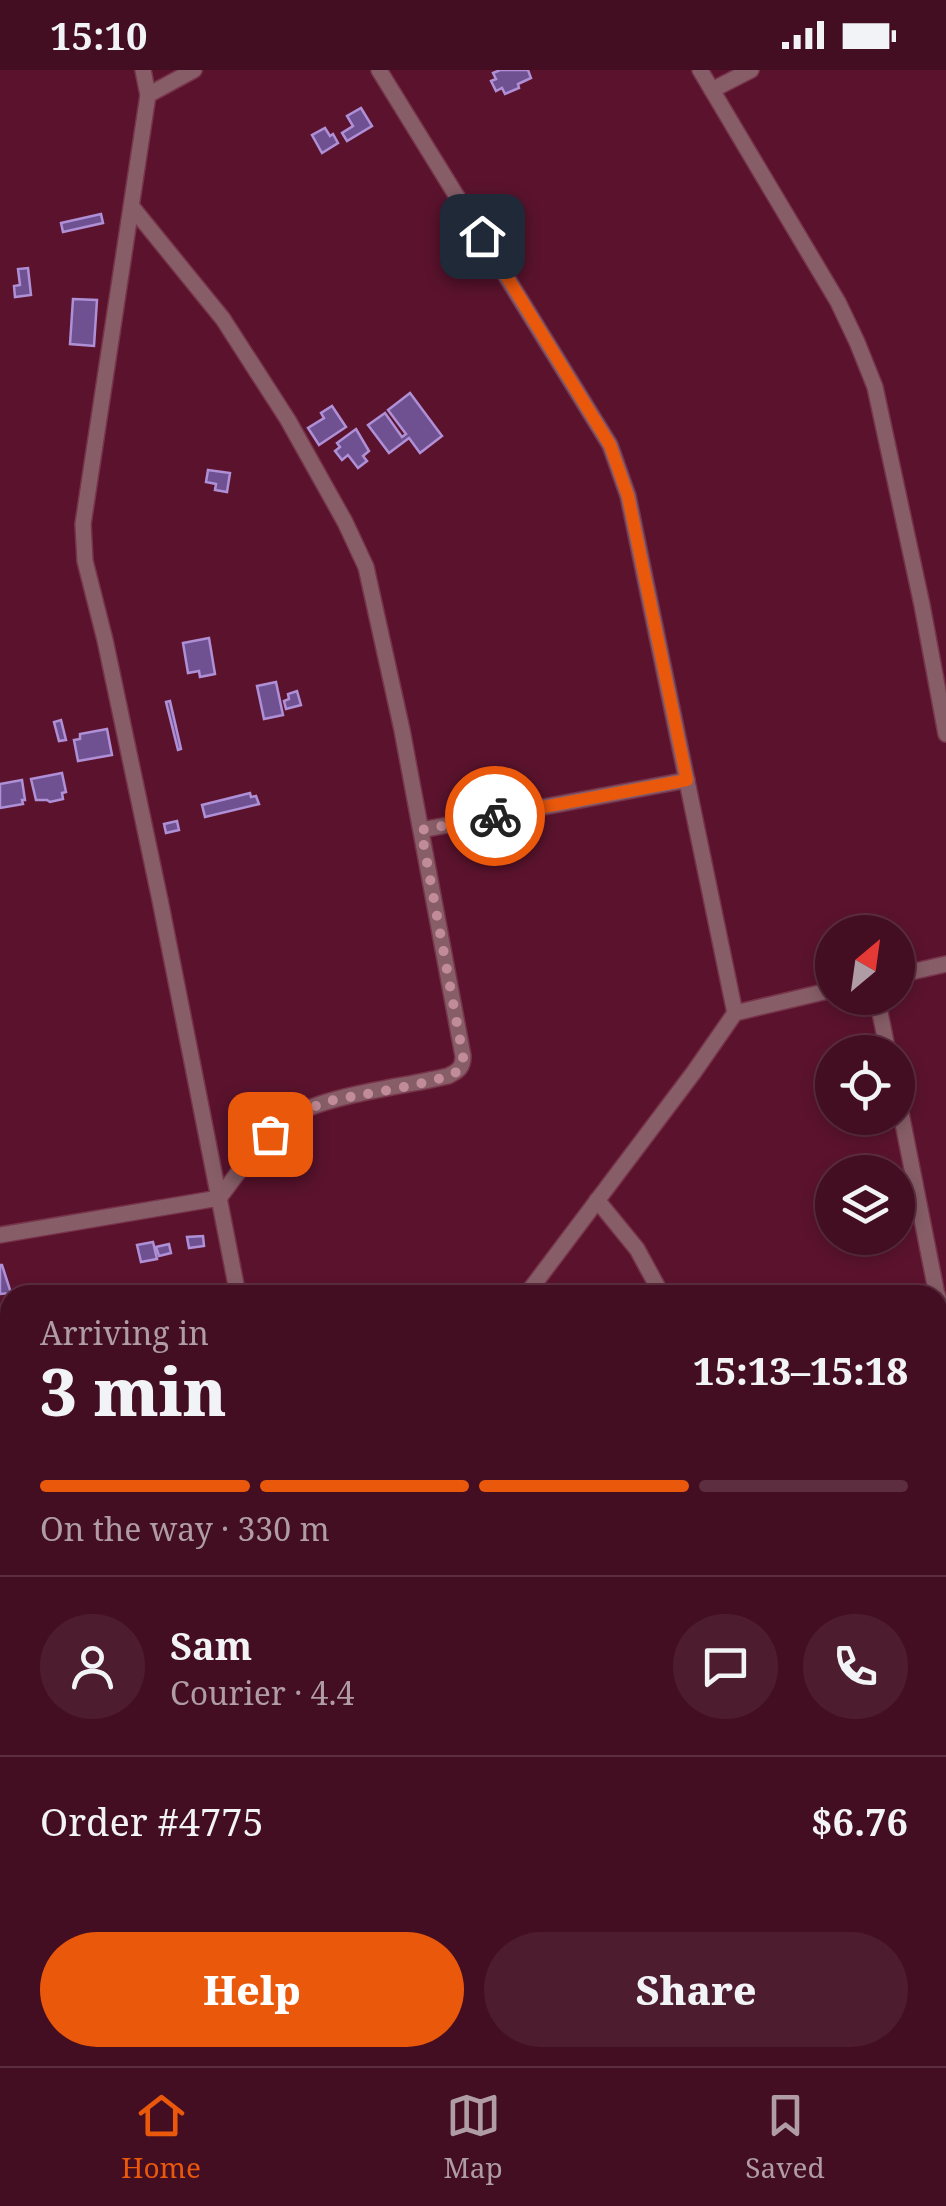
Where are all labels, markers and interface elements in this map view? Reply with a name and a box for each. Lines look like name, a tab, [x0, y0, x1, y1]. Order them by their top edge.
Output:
text: 15:10	[50, 9, 147, 61]
pin	[440, 194, 525, 279]
icon: home	[455, 209, 510, 264]
courier	[445, 766, 545, 866]
icon: bike	[468, 789, 523, 844]
north arrow	[815, 915, 915, 1015]
map controls	[815, 915, 915, 1255]
button: locate	[815, 1035, 915, 1135]
pin	[228, 1092, 313, 1177]
icon: bag	[243, 1107, 298, 1162]
button: layers	[815, 1155, 915, 1255]
text: Arriving in	[40, 1311, 209, 1354]
text: 15:13–15:18	[693, 1344, 908, 1396]
text: 3 min	[40, 1347, 227, 1435]
text: On the way · 330 m	[40, 1507, 330, 1550]
button: person	[40, 1614, 145, 1719]
button: chat	[673, 1614, 778, 1719]
button: phone	[803, 1614, 908, 1719]
text: Sam	[170, 1619, 252, 1671]
text: Courier · 4.4	[170, 1671, 354, 1714]
text: Order #4775	[40, 1795, 264, 1847]
text: $6.76	[811, 1795, 908, 1847]
button: Help	[40, 1932, 464, 2047]
button: Share	[484, 1932, 908, 2047]
tab: Home	[121, 2088, 201, 2186]
tab: Map	[444, 2088, 503, 2186]
tab: Saved	[745, 2088, 825, 2186]

